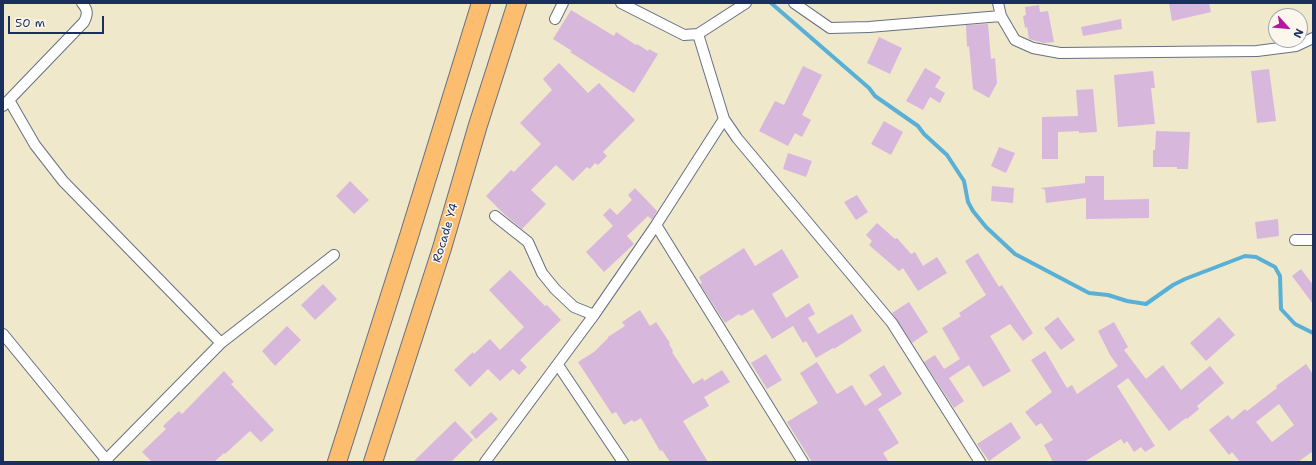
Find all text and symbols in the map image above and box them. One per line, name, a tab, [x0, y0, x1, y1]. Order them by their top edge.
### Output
scale bar	[10, 8, 106, 34]
north arrow	[1268, 8, 1308, 48]
text: 50 m	[15, 15, 45, 31]
text: N	[1290, 26, 1307, 41]
street label: Rocade Y4	[430, 202, 462, 264]

